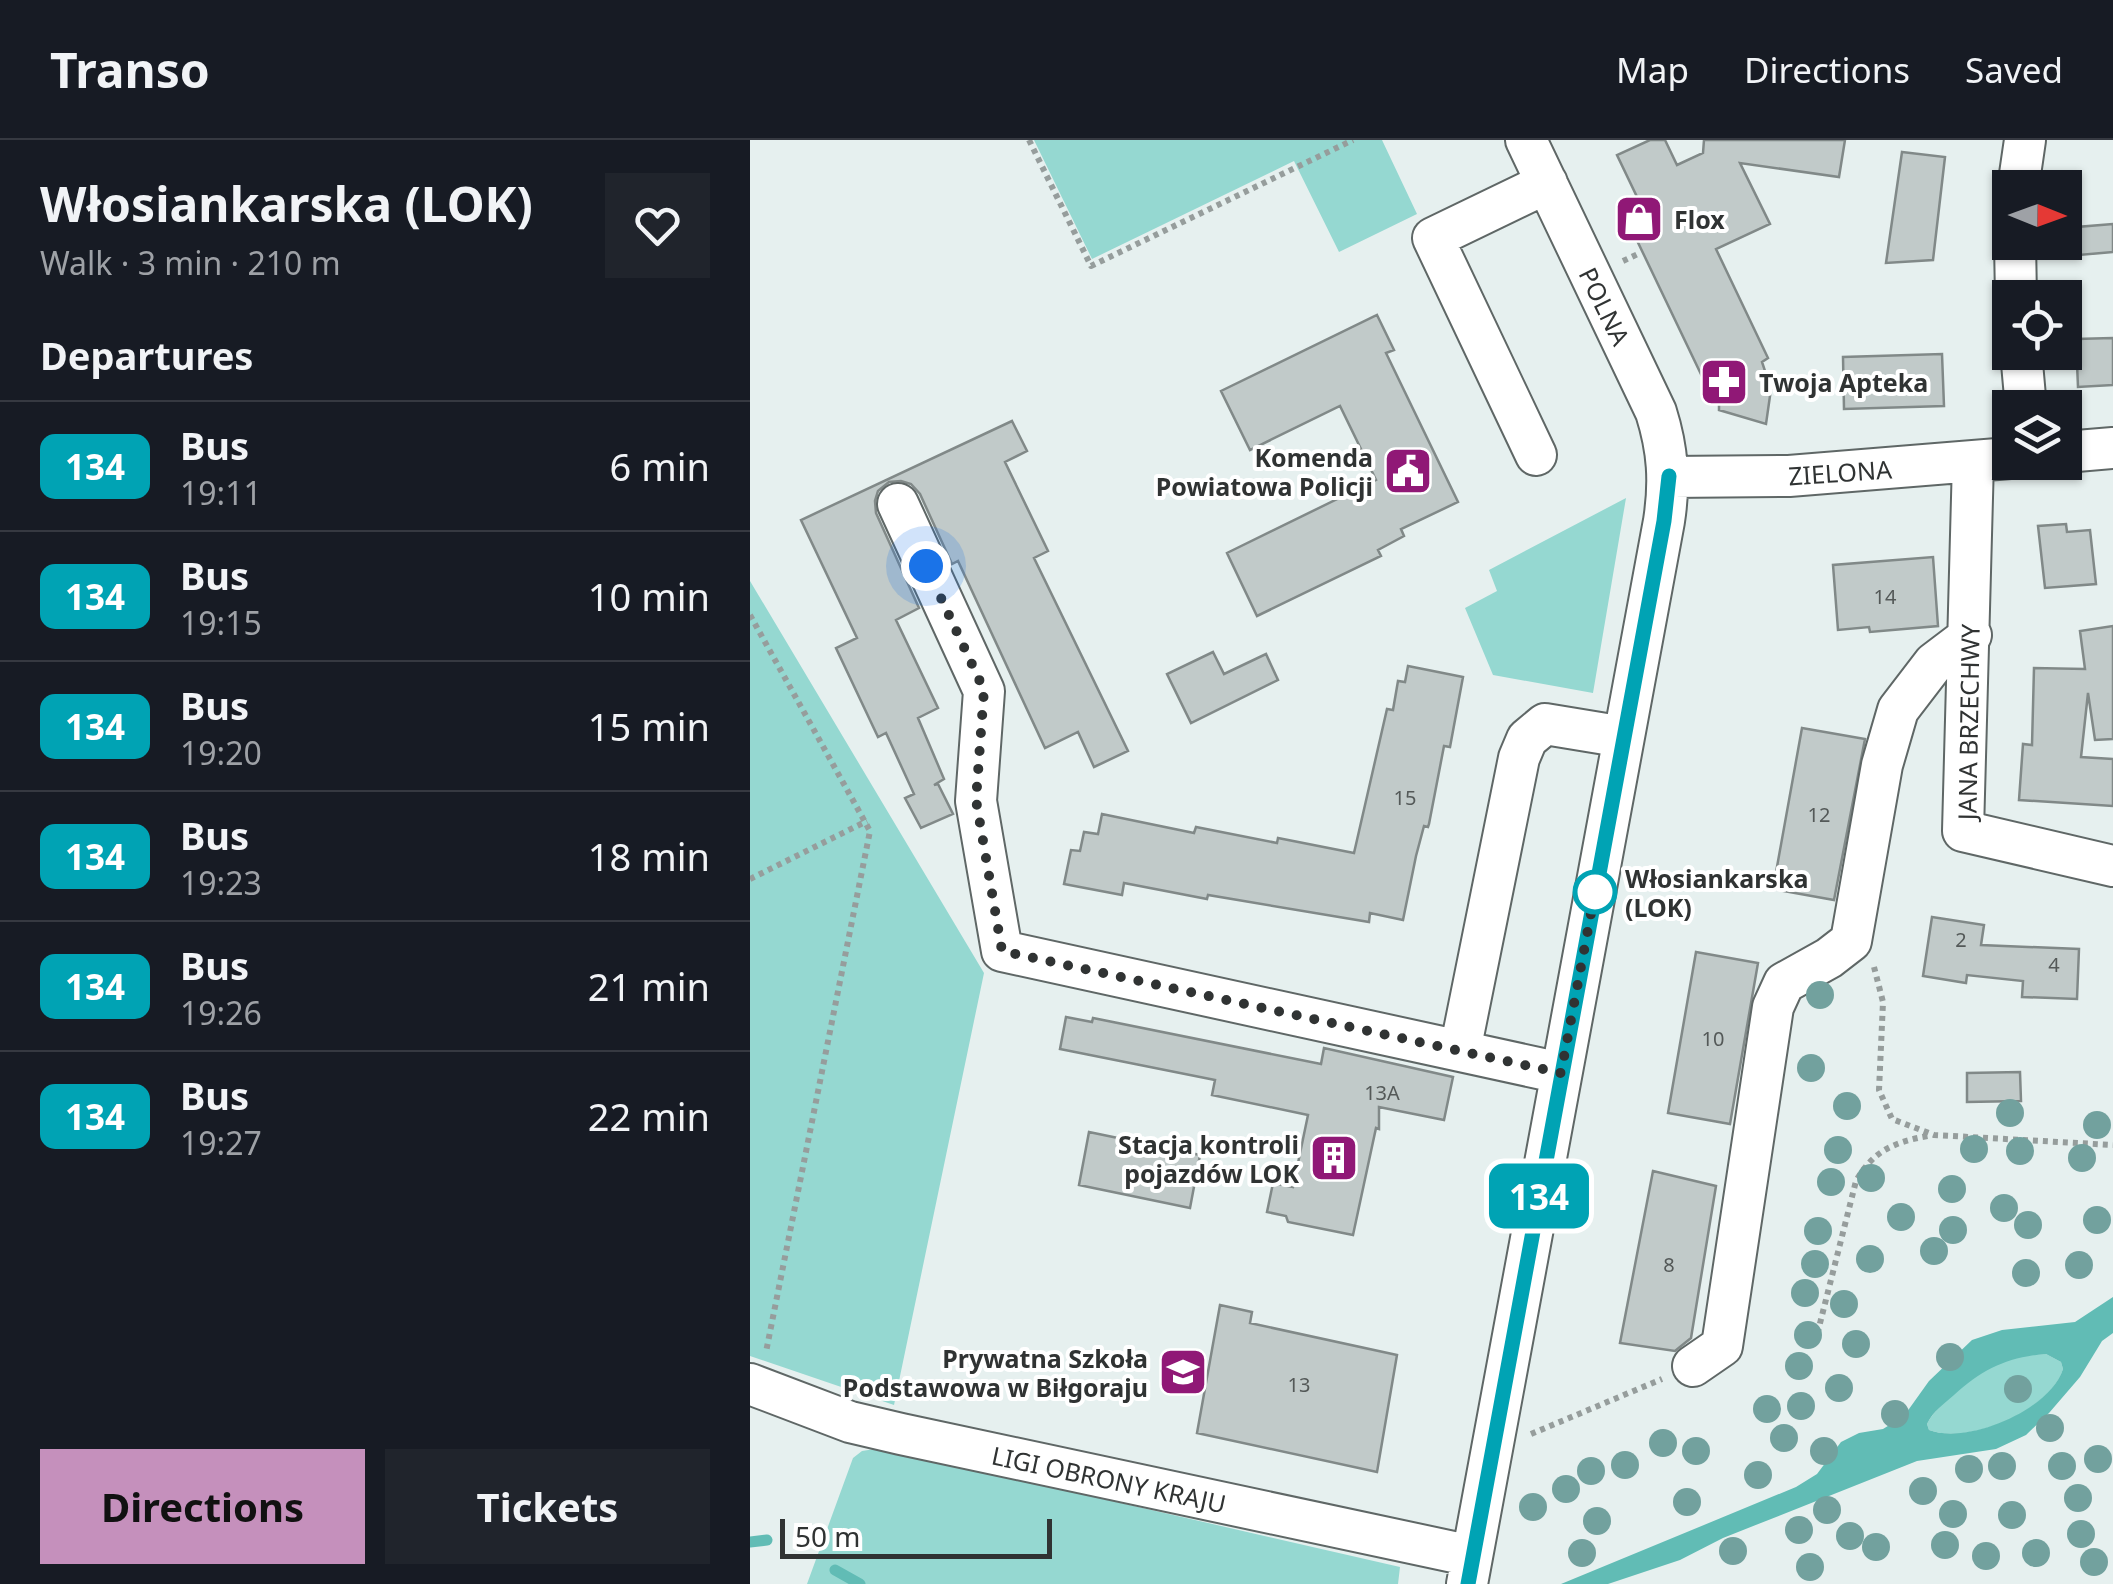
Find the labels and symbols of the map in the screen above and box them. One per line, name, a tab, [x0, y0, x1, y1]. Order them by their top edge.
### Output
north arrow	[1992, 170, 2082, 260]
shop icon: Flox	[1613, 193, 1665, 245]
place label: Flox	[1674, 202, 1725, 236]
street label: POLNA	[1572, 261, 1638, 351]
pharmacy icon: Twoja Apteka	[1698, 356, 1750, 408]
place label: Twoja Apteka	[1759, 365, 1928, 399]
place label: Komenda Powiatowa Policji	[1156, 440, 1373, 503]
public building icon: Komenda Powiatowa Policji	[1382, 445, 1434, 497]
street label: ZIELONA	[1787, 451, 1893, 493]
your location	[901, 541, 951, 591]
house number: 14	[1874, 583, 1897, 610]
street label: JANA BRZECHWY	[1949, 623, 1987, 822]
house number: 15	[1394, 784, 1416, 811]
house number: 12	[1808, 801, 1830, 828]
place label: Włosiankarska (LOK)	[1625, 861, 1808, 924]
marker: Włosiankarska (LOK)	[1574, 871, 1616, 913]
house number: 2	[1955, 926, 1967, 953]
house number: 4	[2048, 951, 2060, 978]
house number: 10	[1702, 1025, 1724, 1052]
house number: 13A	[1364, 1079, 1400, 1106]
place label: Stacja kontroli pojazdów LOK	[1118, 1127, 1299, 1190]
building icon: Stacja kontroli pojazdów LOK	[1308, 1132, 1360, 1184]
line badge: 134	[1482, 1164, 1596, 1228]
house number: 8	[1663, 1251, 1675, 1278]
place label: Prywatna Szkoła Podstawowa w Biłgoraju	[843, 1341, 1148, 1404]
school or university icon: Prywatna Szkoła Podstawowa w Biłgoraju	[1157, 1346, 1209, 1398]
house number: 13	[1288, 1371, 1310, 1398]
street label: LIGI OBRONY KRAJU	[989, 1438, 1229, 1520]
scale bar	[780, 1514, 1052, 1558]

